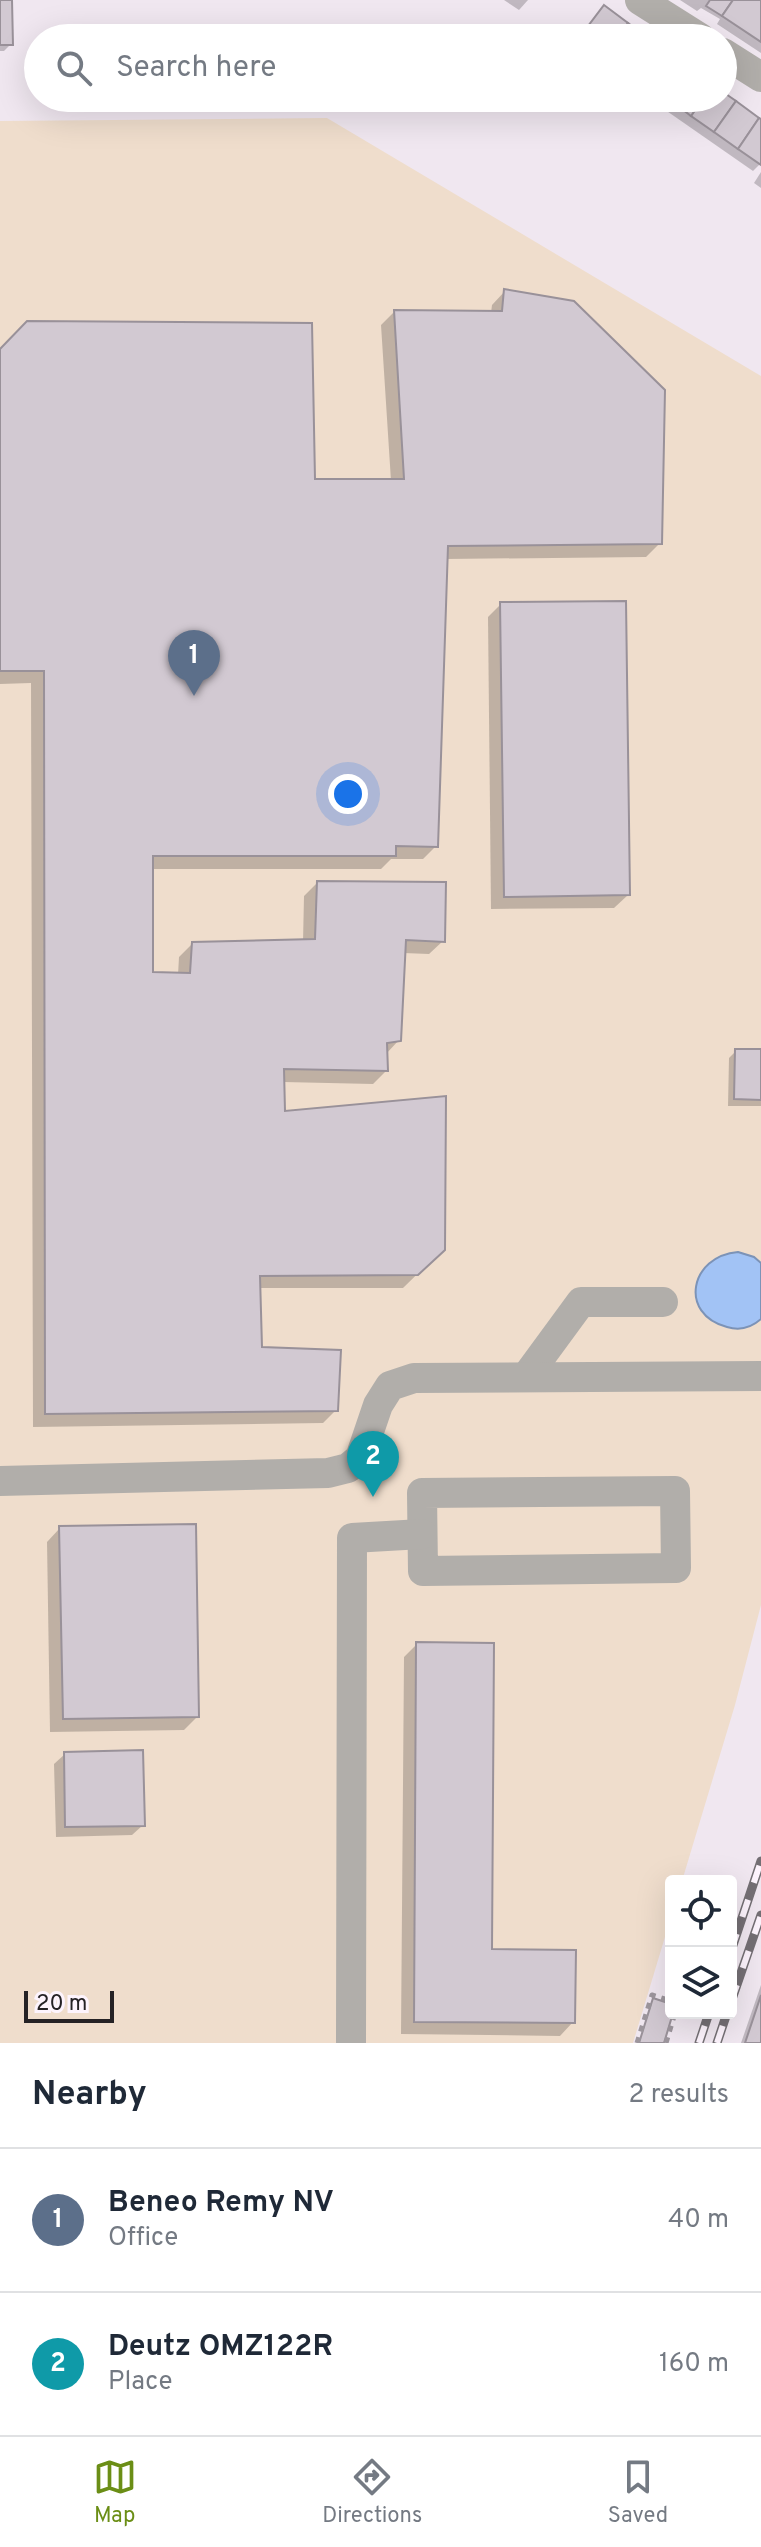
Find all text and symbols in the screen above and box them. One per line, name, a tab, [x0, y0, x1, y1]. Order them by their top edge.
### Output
search box	[24, 24, 737, 112]
icon: search	[52, 46, 96, 90]
text: Search here	[116, 50, 276, 87]
pin: 1	[168, 630, 220, 696]
your location	[328, 774, 368, 814]
pin: 2	[347, 1431, 399, 1497]
map controls	[665, 1875, 737, 2019]
button: locate	[665, 1875, 737, 1947]
button: layers	[665, 1947, 737, 2019]
scale bar	[24, 1987, 114, 2023]
text: 20 m	[36, 1991, 87, 2018]
text: Nearby	[32, 2074, 147, 2117]
text: 2 results	[629, 2079, 729, 2112]
text: Beneo Remy NV	[108, 2185, 334, 2222]
text: 1	[53, 2204, 63, 2237]
text: 40 m	[668, 2204, 729, 2237]
text: Office	[108, 2222, 178, 2255]
text: Deutz OMZ122R	[108, 2329, 333, 2366]
text: 2	[50, 2348, 66, 2381]
text: 160 m	[659, 2348, 729, 2381]
text: Place	[108, 2366, 172, 2399]
tab: Map	[93, 2455, 137, 2530]
tab: Directions	[322, 2455, 422, 2530]
tab: Saved	[608, 2455, 668, 2530]

